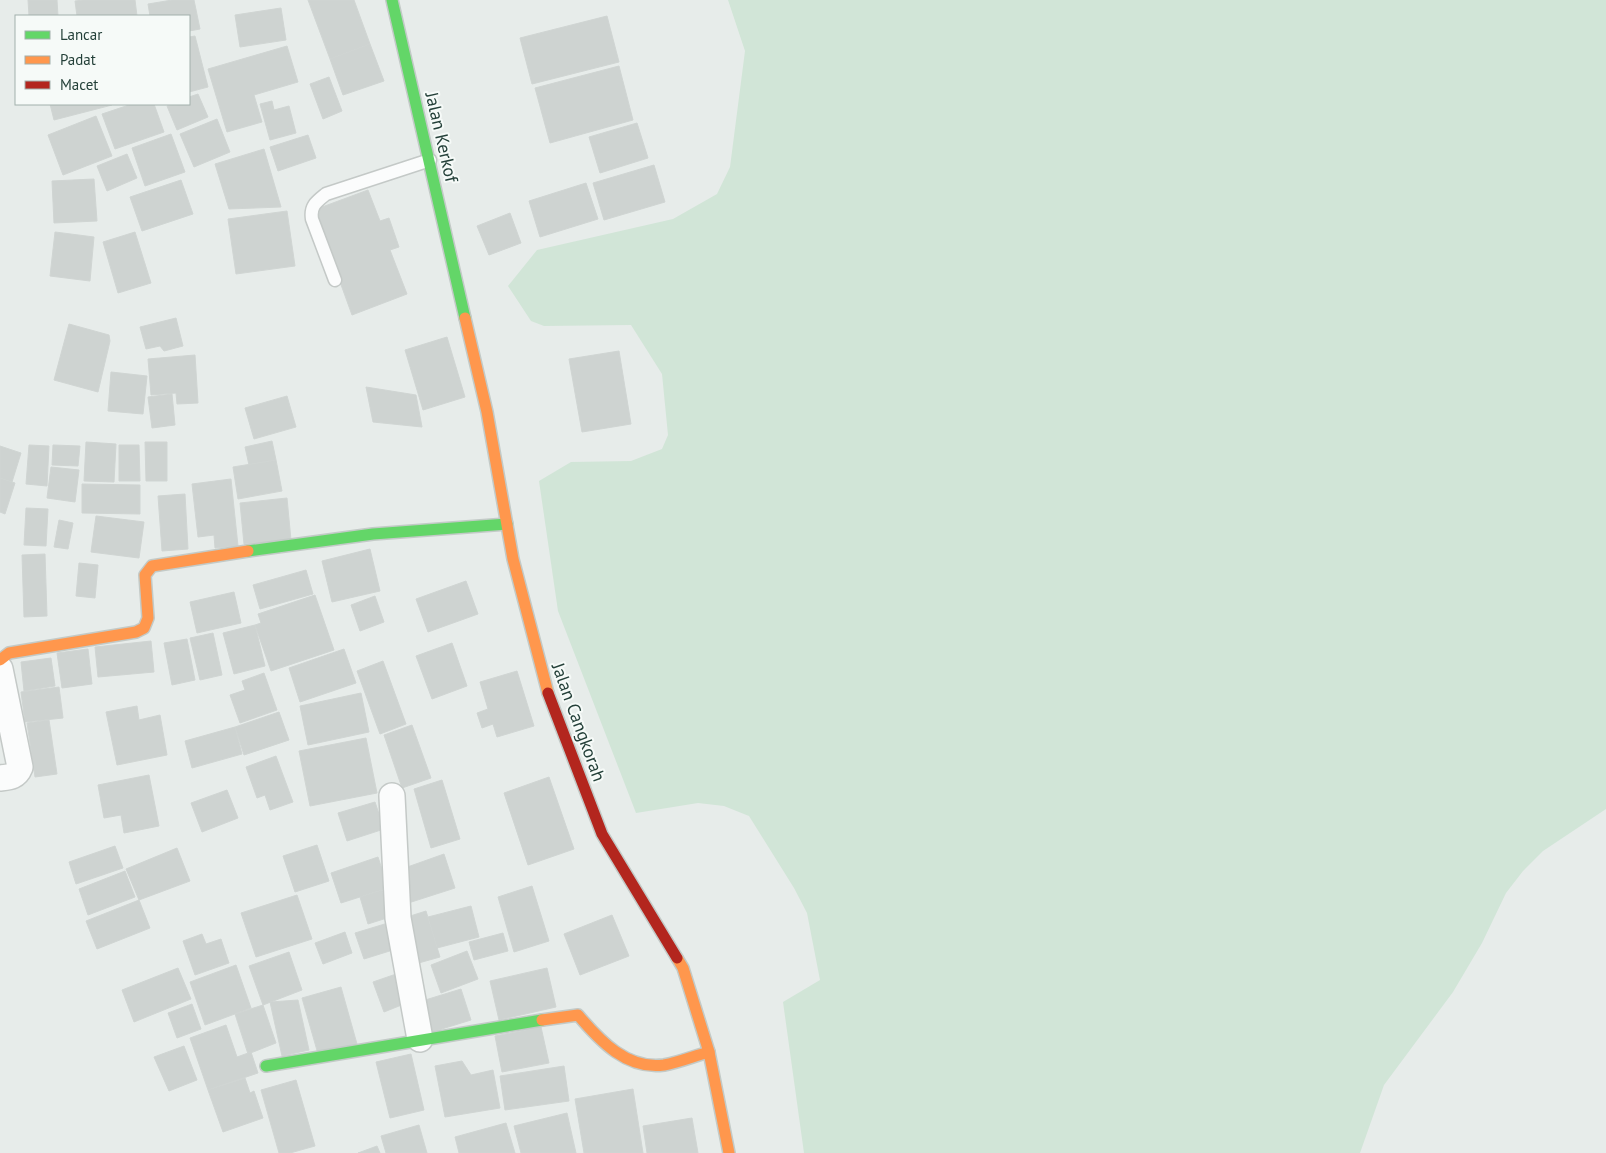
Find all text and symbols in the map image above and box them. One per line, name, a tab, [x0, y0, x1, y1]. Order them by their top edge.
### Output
legend	[15, 15, 190, 105]
text: Lancar	[60, 25, 102, 44]
text: Padat	[60, 50, 96, 69]
text: Macet	[60, 75, 98, 94]
street label: Jalan Kerkof	[420, 89, 464, 186]
street label: Jalan Cangkorah	[547, 659, 611, 784]

